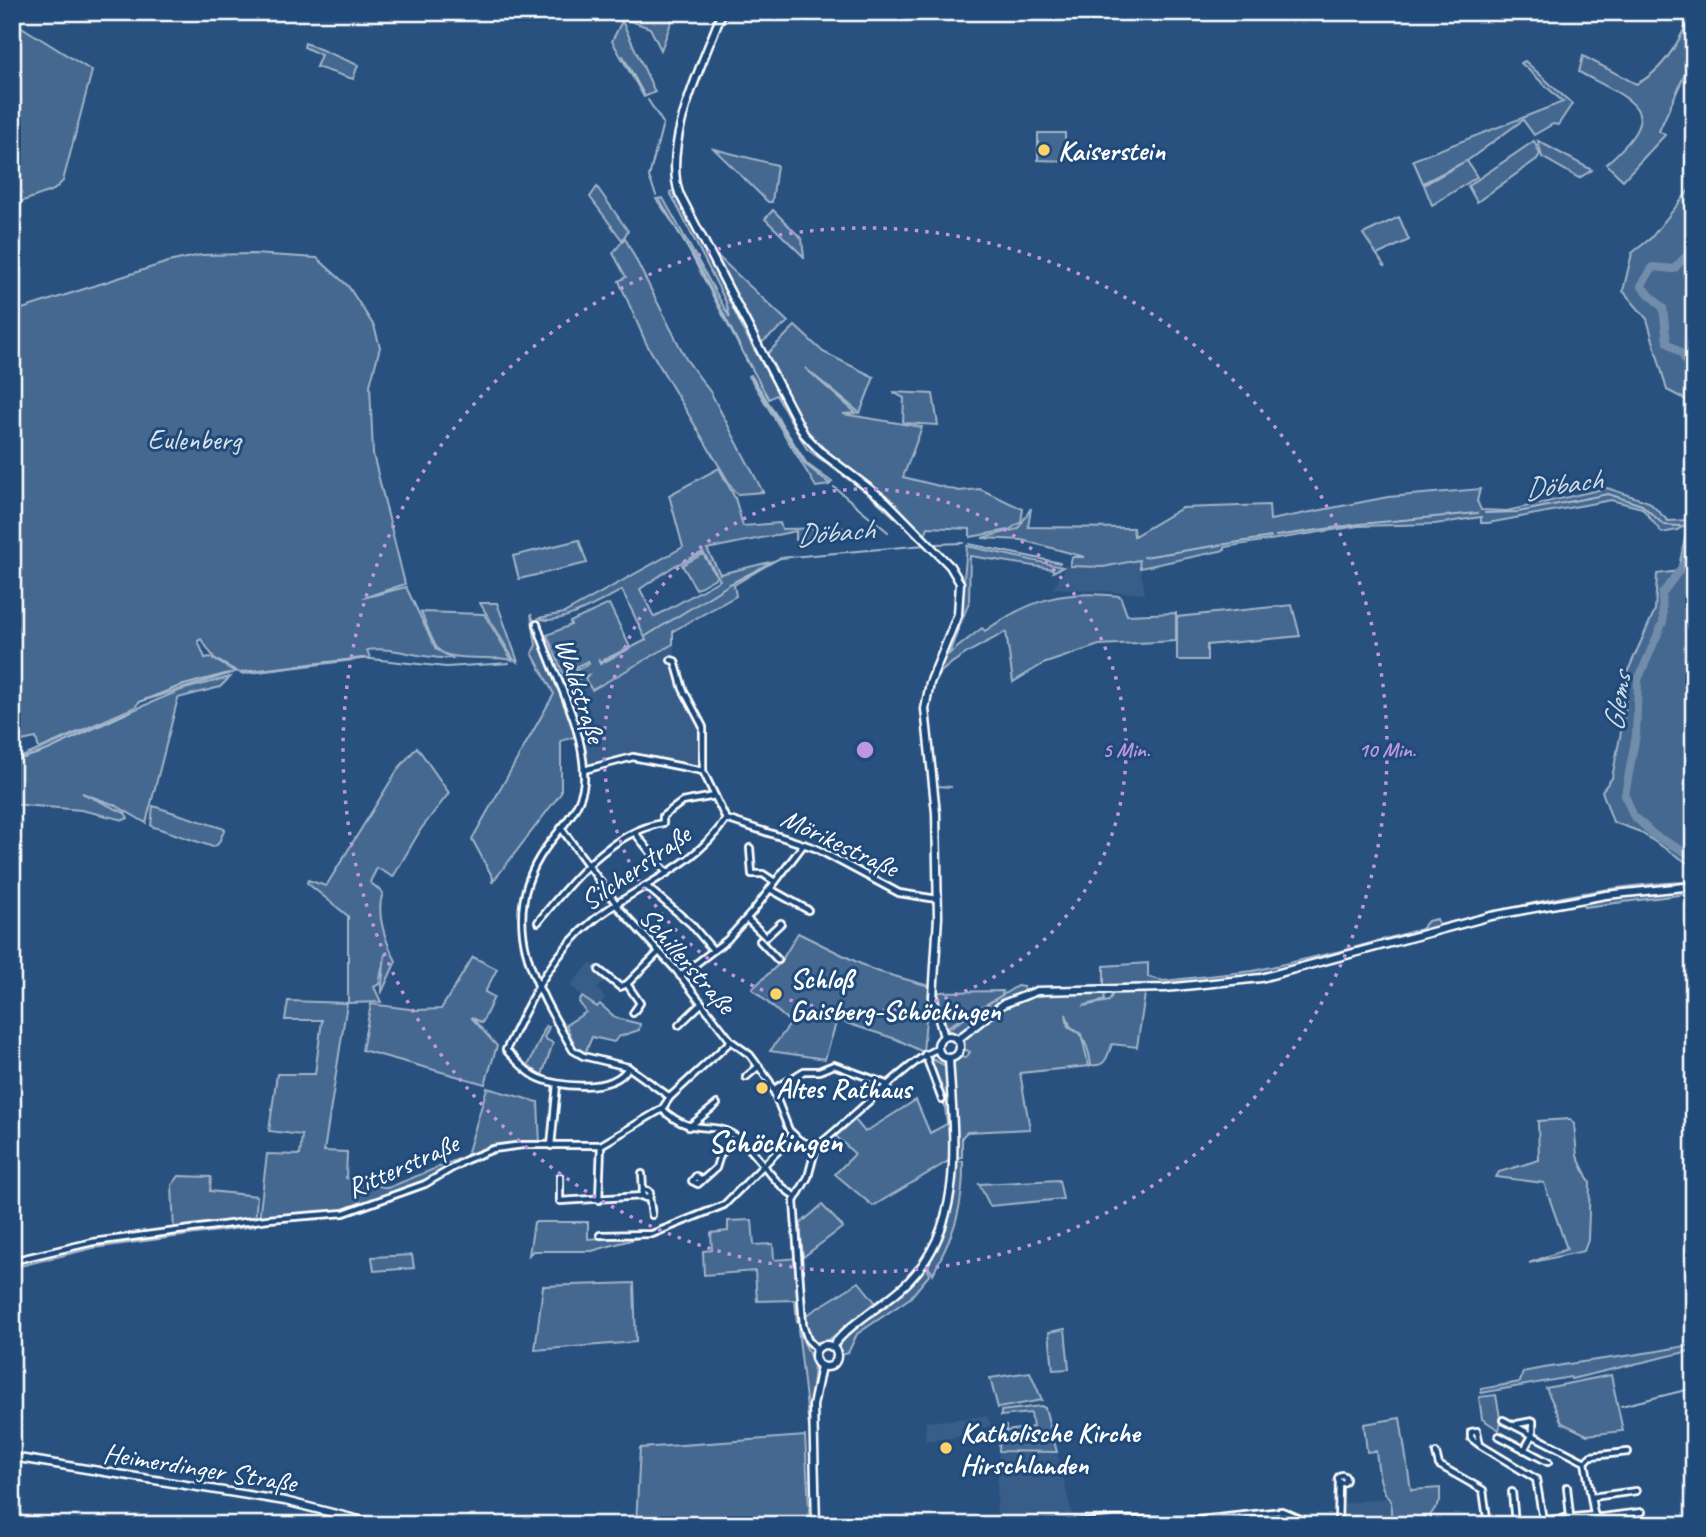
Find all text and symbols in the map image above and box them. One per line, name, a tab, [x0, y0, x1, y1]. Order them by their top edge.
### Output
place label: Kaiserstein	[1058, 133, 1166, 168]
marker: Kaiserstein	[1036, 142, 1052, 158]
park label: Eulenberg	[147, 422, 243, 457]
water label: Döbach	[1522, 459, 1607, 508]
water label: Döbach	[795, 509, 878, 554]
street label: Waldstraße	[547, 633, 615, 749]
water label: Glems	[1594, 666, 1641, 734]
text: 5 Min.	[1102, 737, 1151, 763]
text: 10 Min.	[1358, 737, 1417, 763]
centre of rings	[853, 738, 877, 762]
street label: Mörikestraße	[776, 800, 906, 886]
street label: Silcherstraße	[573, 816, 699, 918]
street label: Schillerstraße	[632, 900, 745, 1022]
place label: Schloß Gaisberg-Schöckingen	[790, 961, 1002, 1028]
marker: Schloß Gaisberg-Schöckingen	[768, 986, 784, 1002]
place label: Altes Rathaus	[776, 1071, 914, 1106]
marker: Altes Rathaus	[754, 1080, 770, 1096]
district label: Schöckingen	[708, 1121, 844, 1162]
street label: Ritterstraße	[341, 1125, 465, 1206]
place label: Katholische Kirche Hirschlanden	[960, 1415, 1142, 1482]
street label: Heimerdinger Straße	[101, 1435, 301, 1500]
marker: Katholische Kirche Hirschlanden	[938, 1440, 954, 1456]

